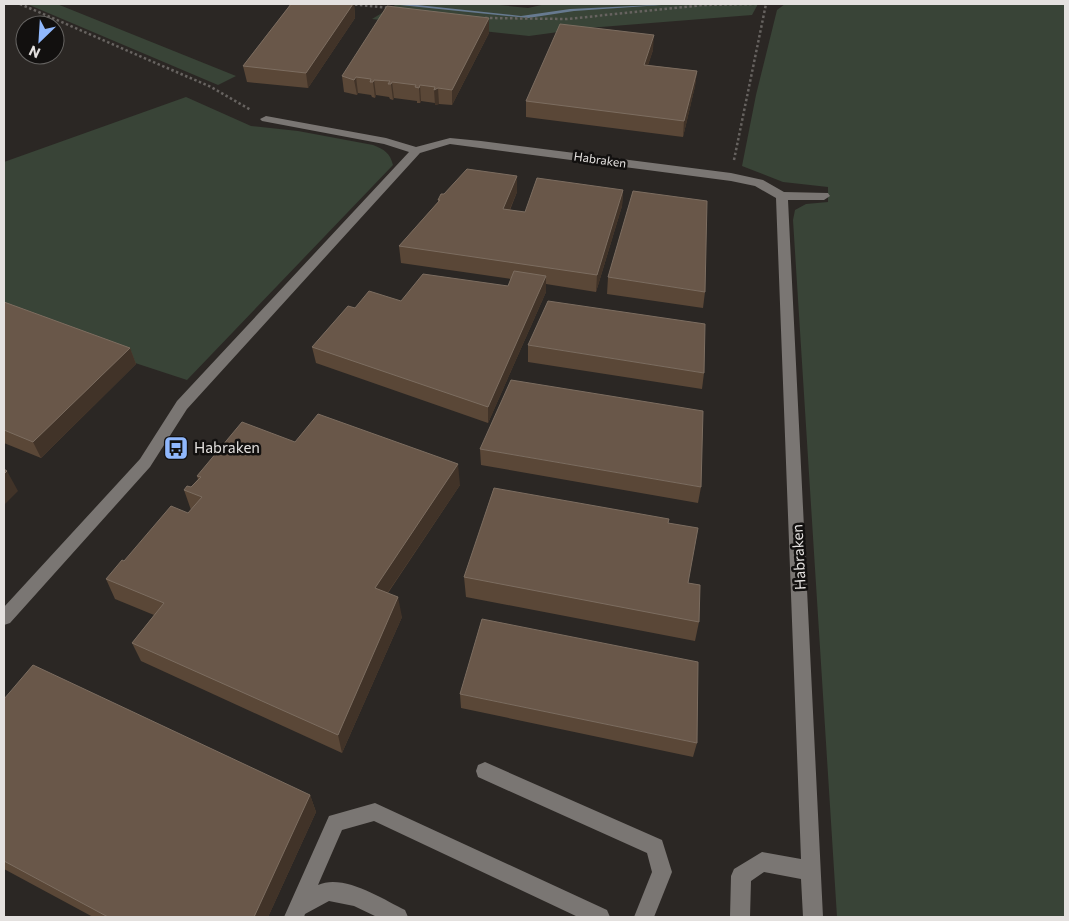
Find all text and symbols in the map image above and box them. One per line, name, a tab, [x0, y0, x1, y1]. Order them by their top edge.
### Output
north arrow	[15, 15, 65, 65]
text: N	[26, 42, 43, 62]
street label: Habraken	[573, 148, 627, 170]
bus stop icon: Habraken	[163, 435, 189, 461]
place label: Habraken	[194, 438, 260, 456]
street label: Habraken	[787, 524, 809, 590]

